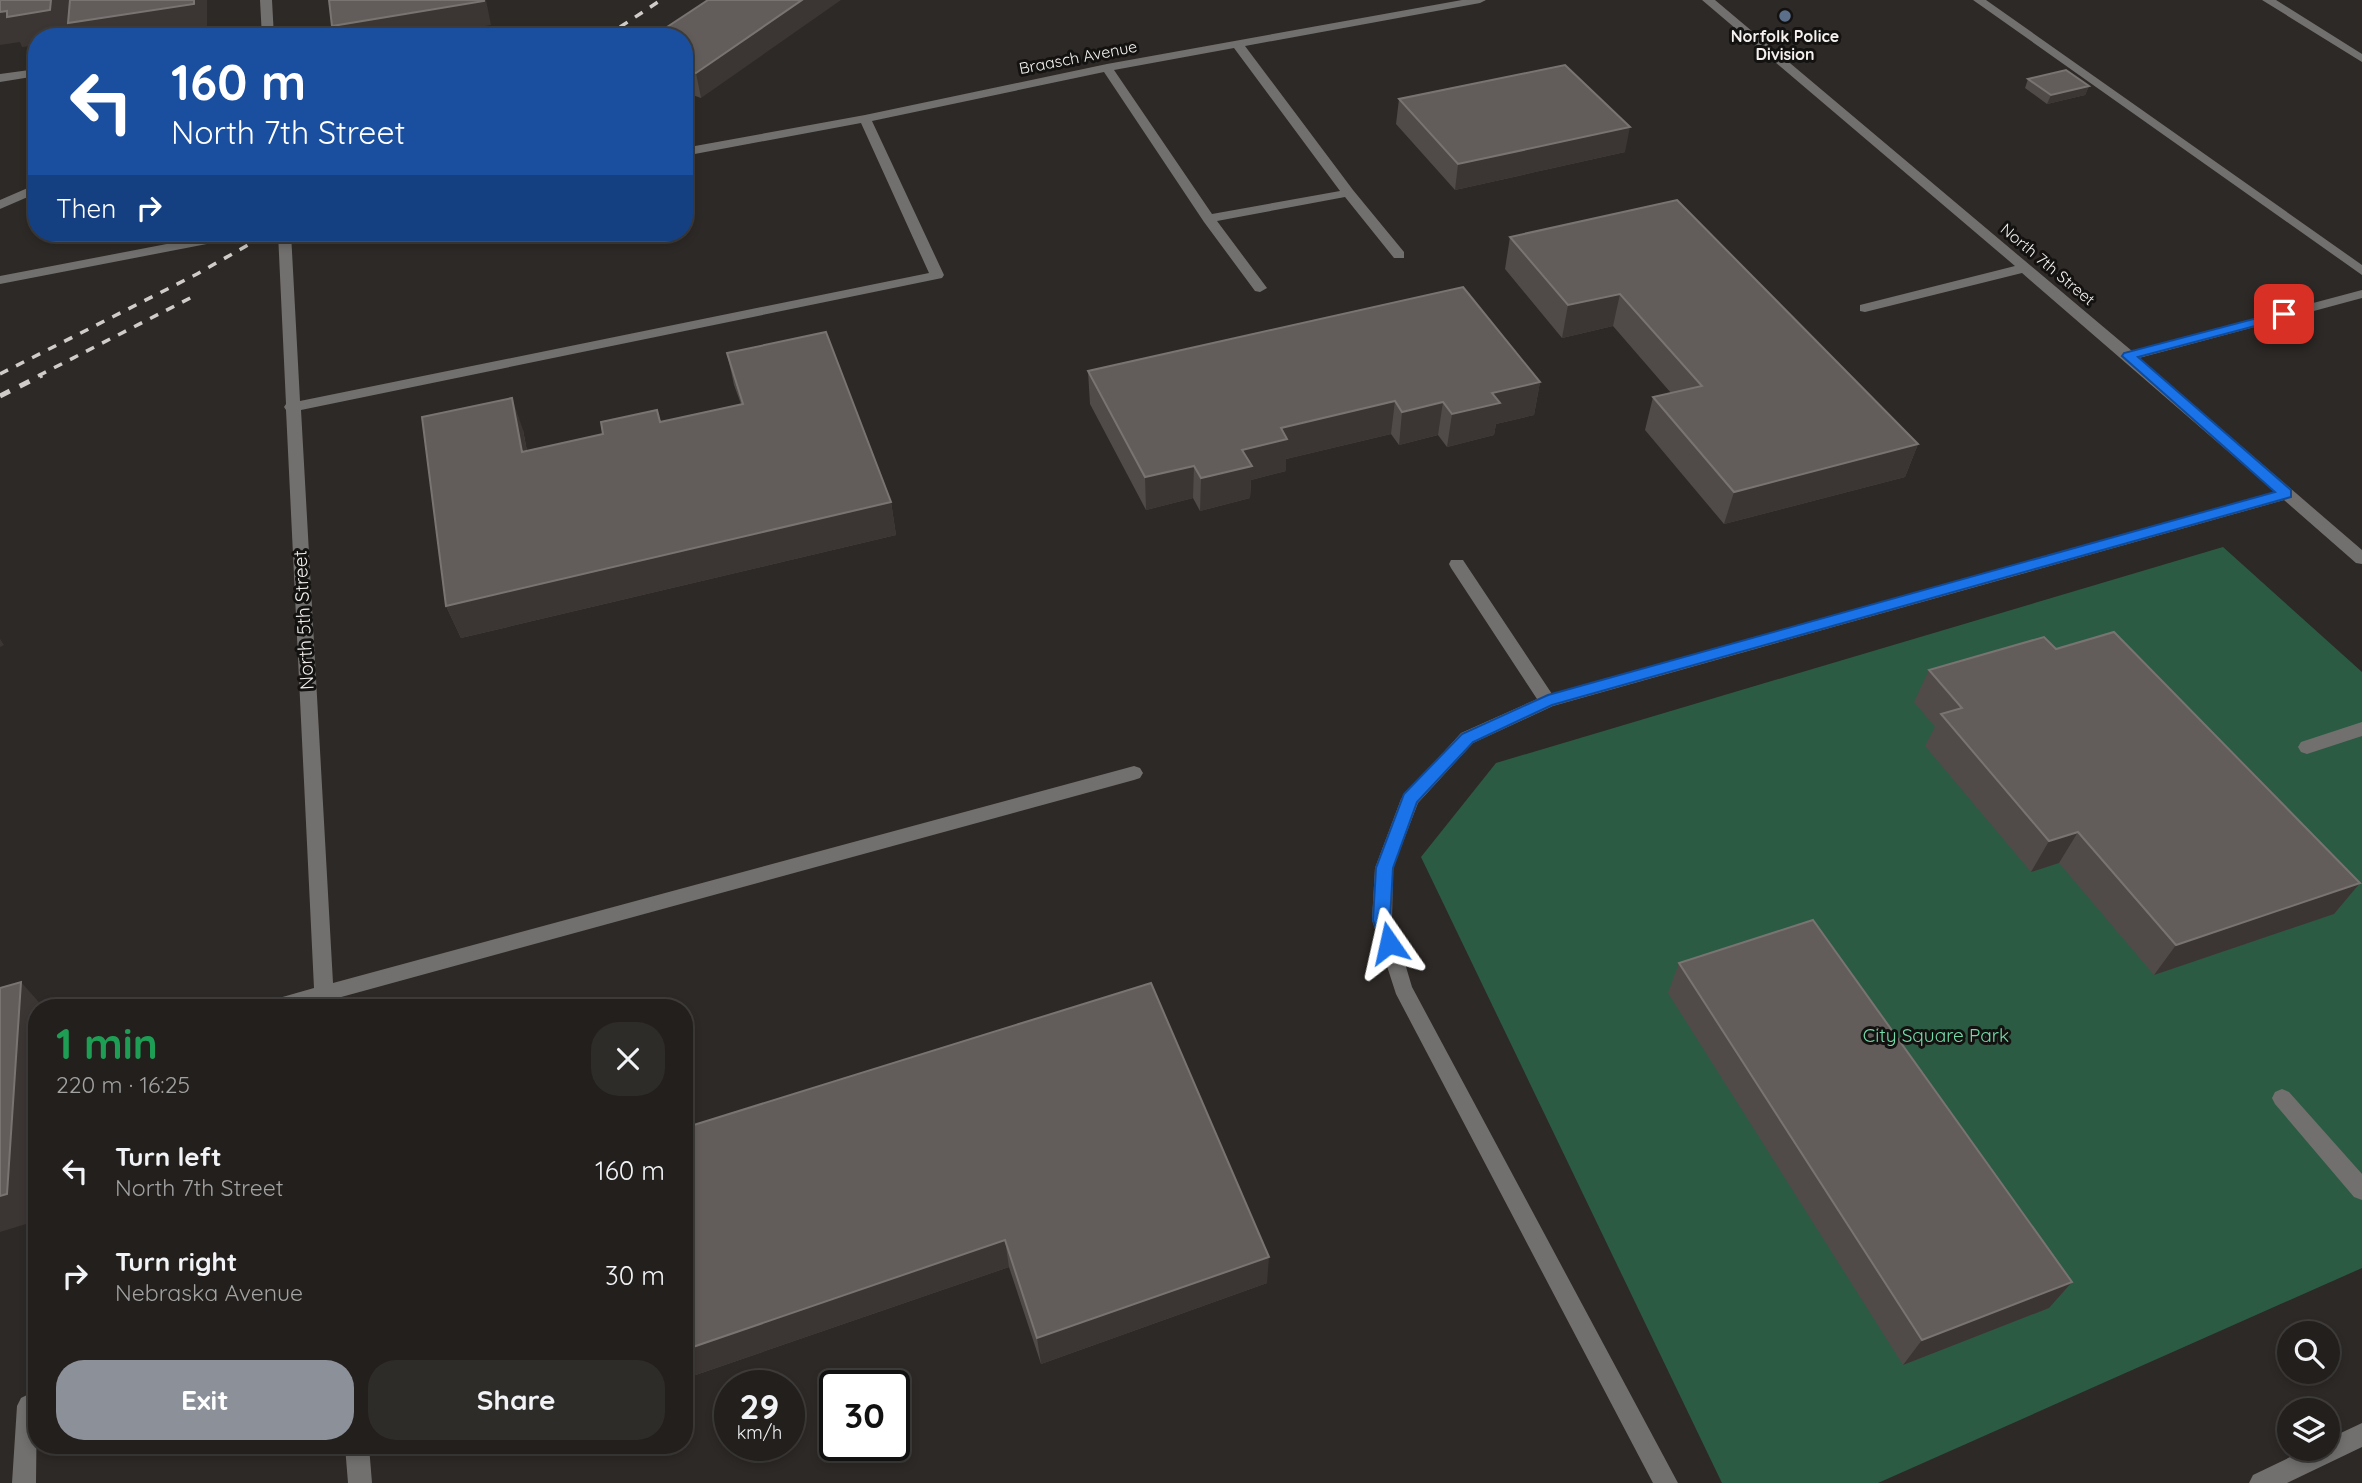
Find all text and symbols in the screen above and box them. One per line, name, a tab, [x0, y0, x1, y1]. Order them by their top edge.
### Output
marker: Norfolk Police Division	[1777, 8, 1793, 24]
place label: Norfolk Police Division	[1731, 26, 1839, 64]
street label: Braasch Avenue	[1017, 36, 1139, 78]
text: 160 m	[171, 51, 306, 112]
icon: left	[56, 56, 147, 147]
text: North 7th Street	[171, 112, 405, 152]
icon: right	[130, 189, 168, 227]
text: Then	[56, 192, 116, 225]
street label: North 7th Street	[1997, 219, 2099, 309]
pin	[2254, 284, 2314, 344]
icon: arrive	[2265, 295, 2303, 333]
street label: North 5th Street	[287, 550, 319, 690]
position arrow	[1352, 906, 1426, 980]
text: 1 min	[56, 1017, 158, 1070]
button: close	[591, 1022, 665, 1096]
park label: City Square Park	[1863, 1023, 2009, 1047]
text: 220 m · 16:25	[56, 1070, 190, 1099]
text: Turn left	[115, 1140, 222, 1173]
icon: left	[56, 1152, 94, 1190]
text: 160 m	[595, 1154, 665, 1187]
text: North 7th Street	[115, 1173, 283, 1202]
text: Turn right	[115, 1245, 237, 1278]
icon: right	[56, 1257, 94, 1295]
text: 30 m	[605, 1259, 665, 1292]
text: Nebraska Avenue	[115, 1278, 303, 1307]
map controls	[2277, 1321, 2340, 1461]
button: search	[2277, 1321, 2340, 1384]
button: Exit	[56, 1360, 354, 1440]
button: Share	[368, 1360, 665, 1440]
speed limit sign: 30	[819, 1370, 910, 1461]
text: 29	[740, 1384, 779, 1428]
button: layers	[2277, 1398, 2340, 1461]
text: km/h	[737, 1421, 782, 1444]

